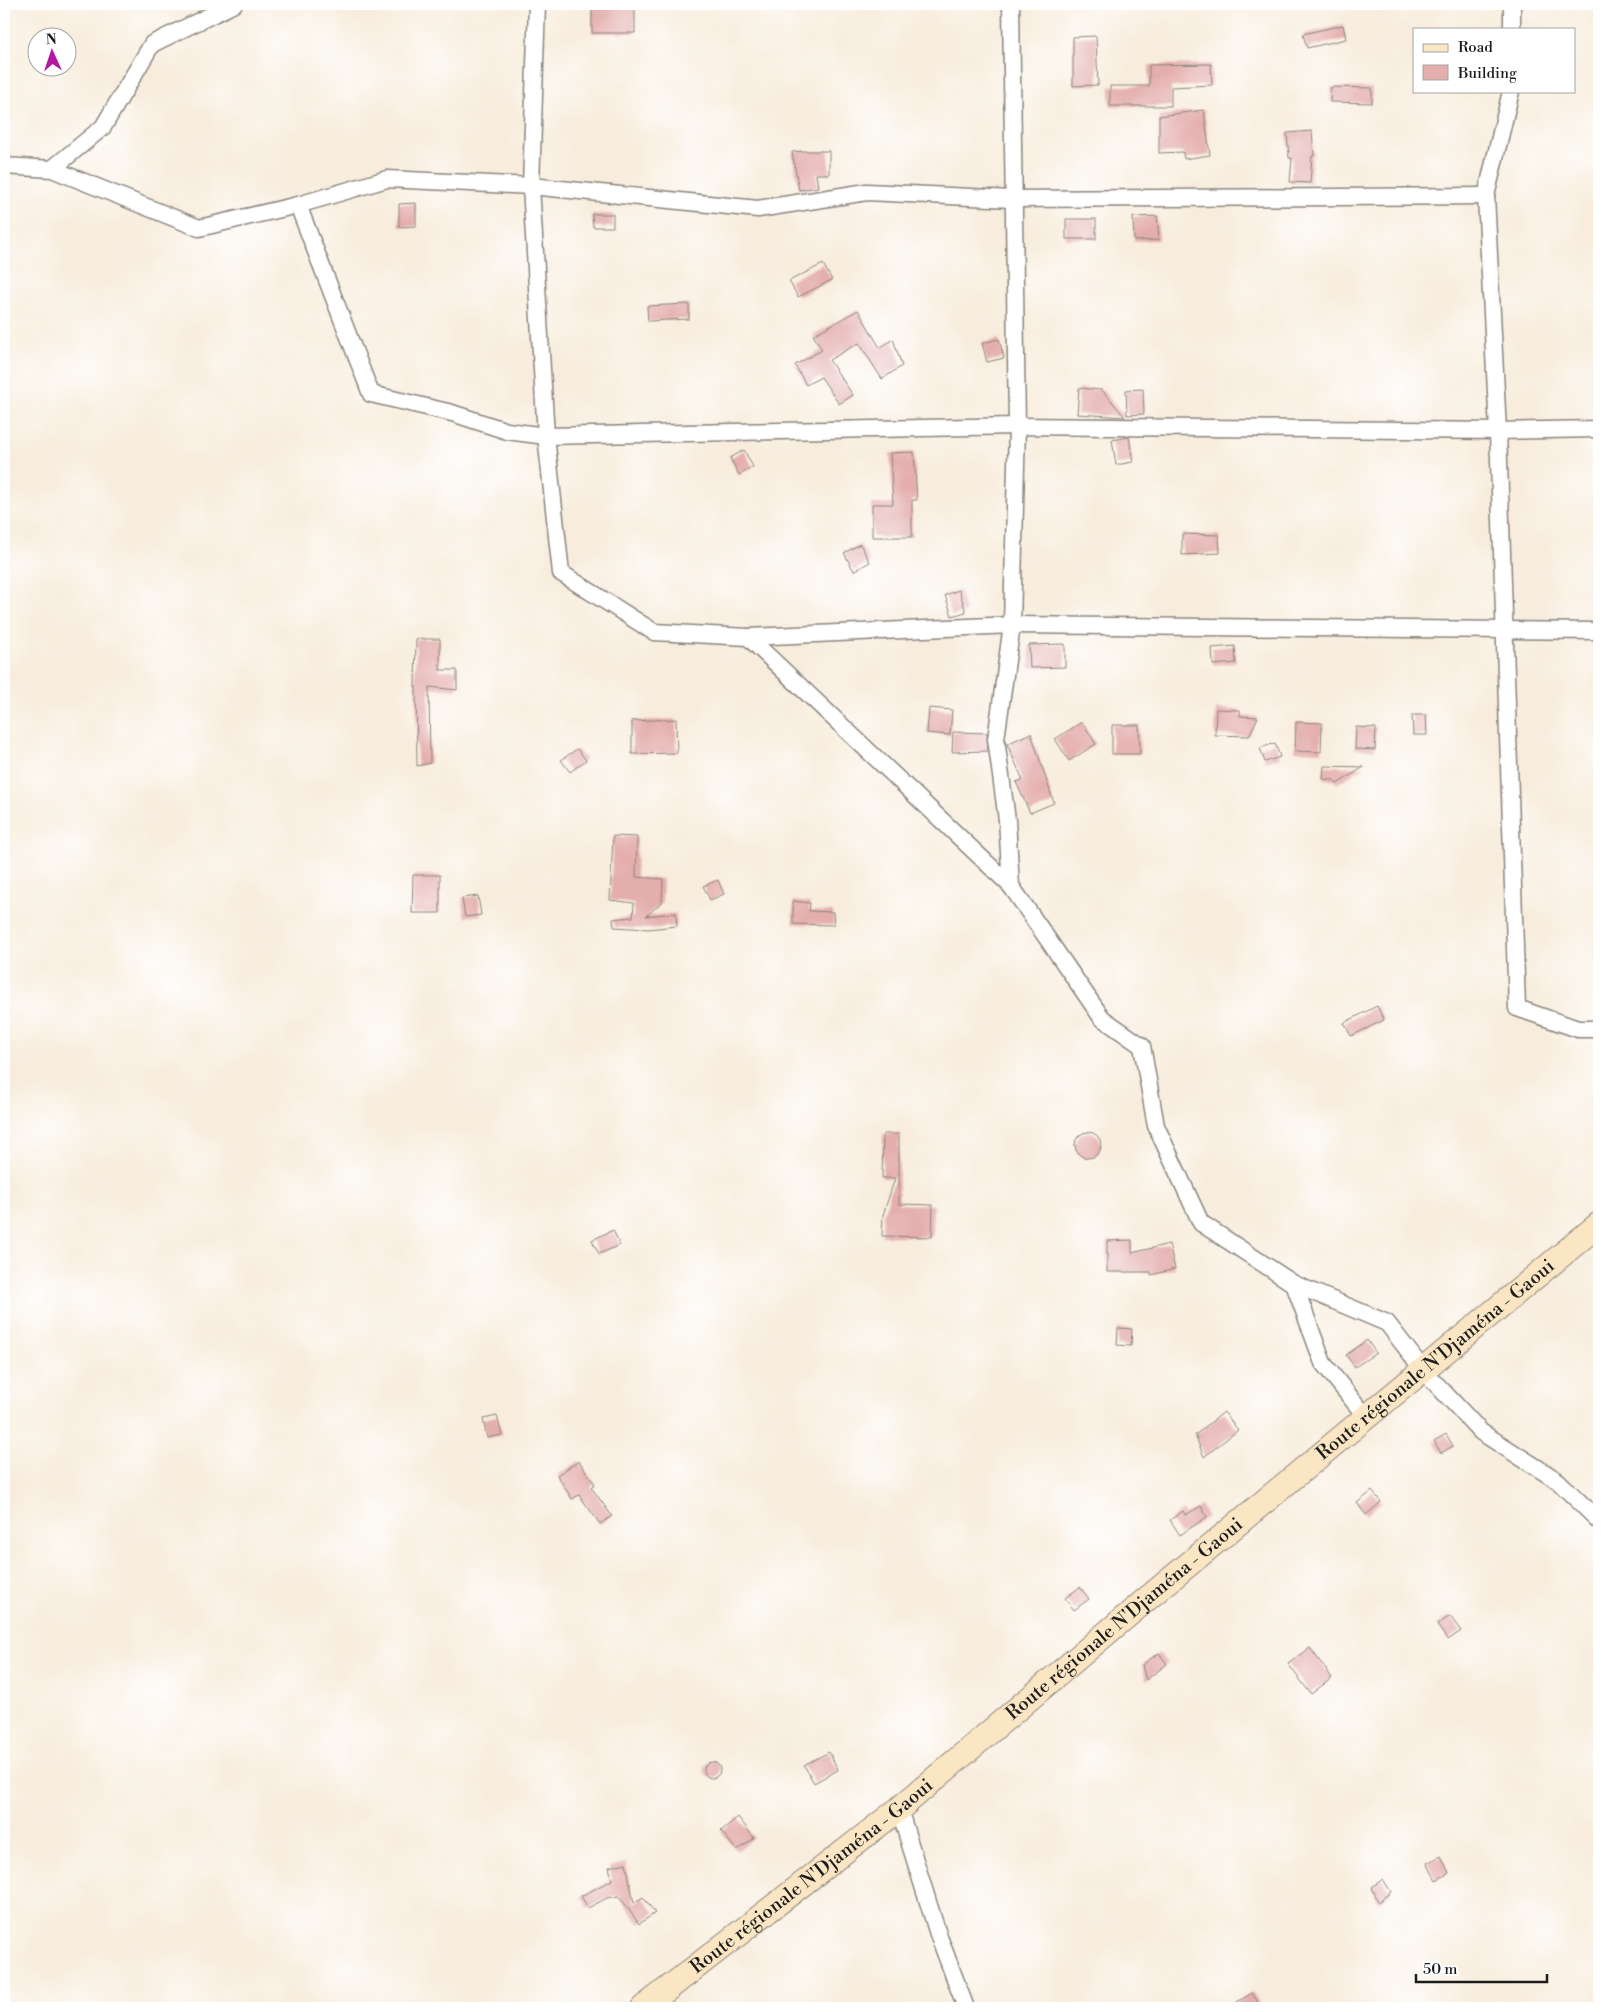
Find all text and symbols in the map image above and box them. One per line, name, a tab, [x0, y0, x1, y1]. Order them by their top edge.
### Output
north arrow	[28, 28, 78, 78]
legend	[1413, 28, 1576, 92]
text: N	[45, 31, 57, 49]
text: Road	[1458, 38, 1493, 57]
text: Building	[1457, 64, 1517, 83]
street label: Route régionale N'Djaména - Gaoui	[1311, 1254, 1559, 1465]
street label: Route régionale N'Djaména - Gaoui	[1001, 1512, 1248, 1725]
street label: Route régionale N'Djaména - Gaoui	[685, 1773, 938, 1979]
scale bar	[1416, 1952, 1547, 1984]
text: 50 m	[1423, 1960, 1457, 1979]

